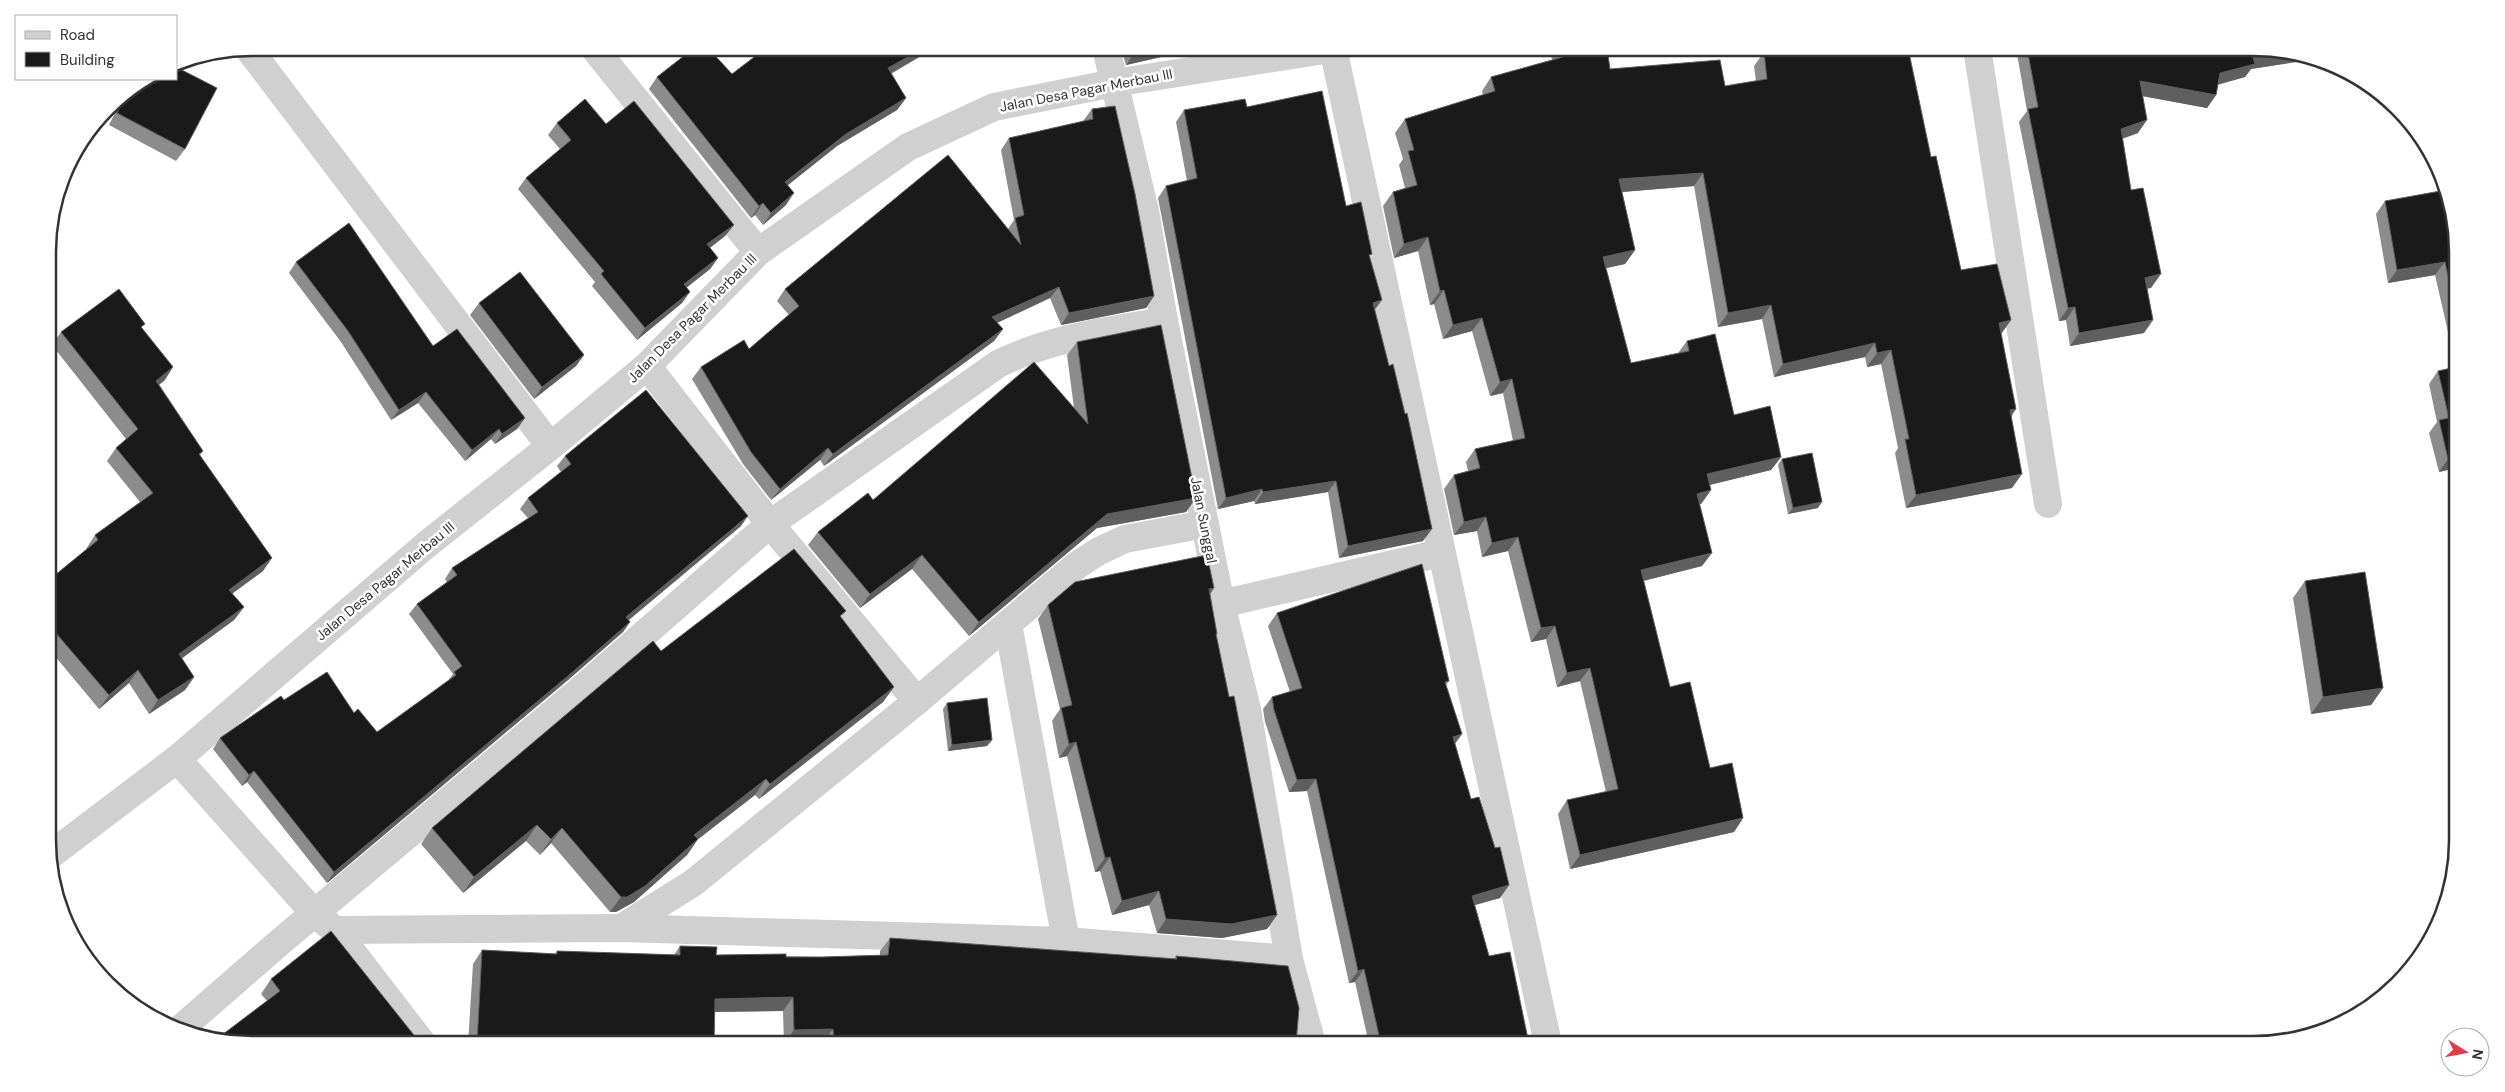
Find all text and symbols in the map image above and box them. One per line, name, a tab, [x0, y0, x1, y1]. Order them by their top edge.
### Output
legend	[15, 15, 178, 80]
text: Road	[60, 25, 95, 45]
text: Building	[60, 50, 115, 70]
street label: Jalan Desa Pagar Merbau III	[998, 64, 1174, 116]
street label: Jalan Desa Pagar Merbau III	[624, 250, 760, 386]
street label: Jalan Sunggal	[1187, 475, 1221, 565]
street label: Jalan Desa Pagar Merbau III	[312, 518, 458, 644]
north arrow	[2440, 1027, 2490, 1077]
text: N	[2468, 1048, 2488, 1061]

